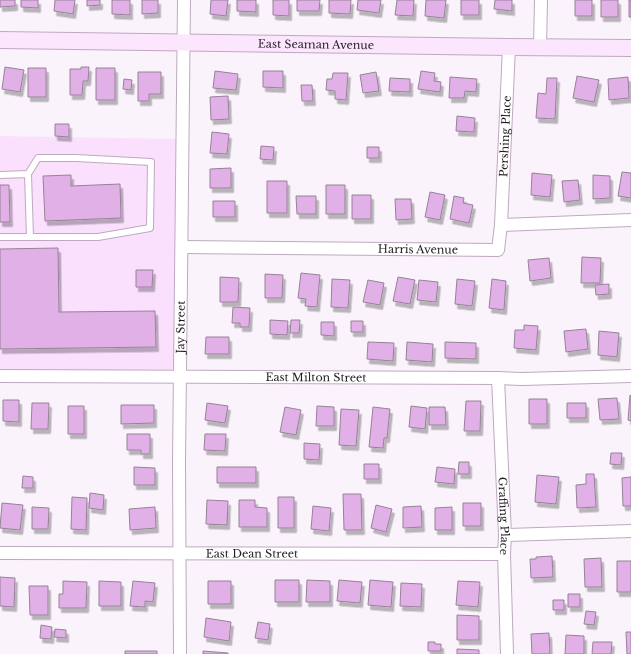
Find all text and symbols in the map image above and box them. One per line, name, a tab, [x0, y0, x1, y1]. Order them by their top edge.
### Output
street label: East Seaman Avenue	[258, 37, 374, 52]
street label: Pershing Place	[496, 95, 514, 177]
street label: Harris Avenue	[378, 242, 458, 257]
street label: Jay Street	[173, 300, 188, 356]
street label: East Milton Street	[265, 370, 367, 384]
street label: Graffing Place	[495, 476, 512, 555]
street label: East Dean Street	[206, 546, 299, 561]

